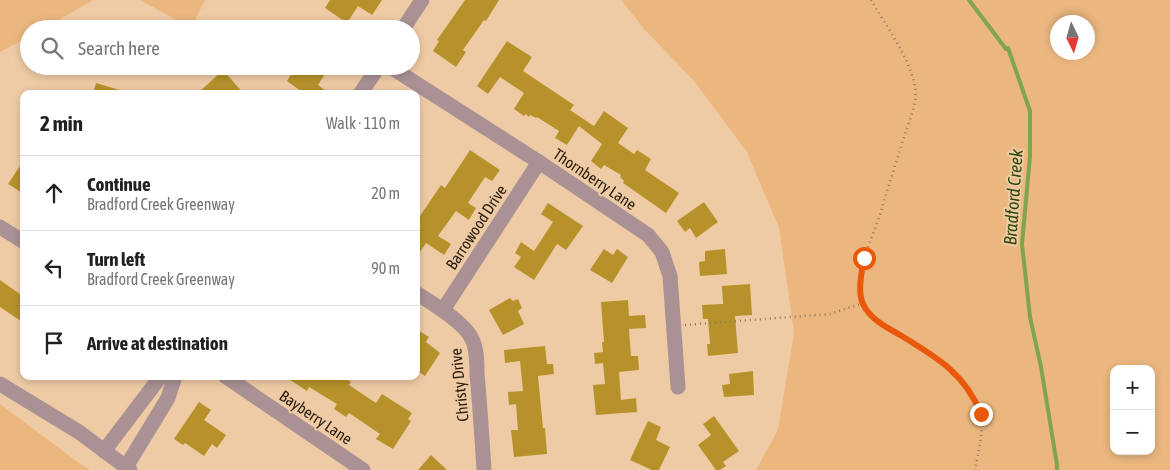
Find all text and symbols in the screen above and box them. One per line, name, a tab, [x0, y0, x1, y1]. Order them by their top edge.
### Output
north arrow	[1050, 15, 1095, 60]
search box	[20, 20, 420, 75]
icon: search	[38, 34, 66, 62]
text: Search here	[78, 37, 160, 59]
text: 2 min	[40, 111, 83, 135]
text: Walk · 110 m	[326, 114, 400, 132]
street label: Thornberry Lane	[550, 145, 640, 214]
water label: Bradford Creek	[999, 147, 1027, 246]
text: Continue	[87, 173, 151, 195]
icon: ahead	[40, 179, 68, 207]
street label: Barrowood Drive	[442, 181, 510, 273]
text: 20 m	[371, 184, 400, 202]
text: Bradford Creek Greenway	[87, 195, 235, 213]
route start	[853, 247, 876, 270]
text: Turn left	[87, 248, 145, 270]
icon: left	[40, 254, 68, 282]
text: 90 m	[371, 259, 400, 277]
text: Bradford Creek Greenway	[87, 270, 235, 288]
icon: arrive	[40, 329, 68, 357]
text: Arrive at destination	[87, 332, 228, 354]
street label: Christy Drive	[446, 347, 473, 422]
map controls	[1110, 365, 1155, 455]
button: +	[1110, 365, 1155, 410]
street label: Bayberry Lane	[276, 386, 356, 449]
route end	[970, 403, 993, 426]
button: −	[1110, 410, 1155, 455]

